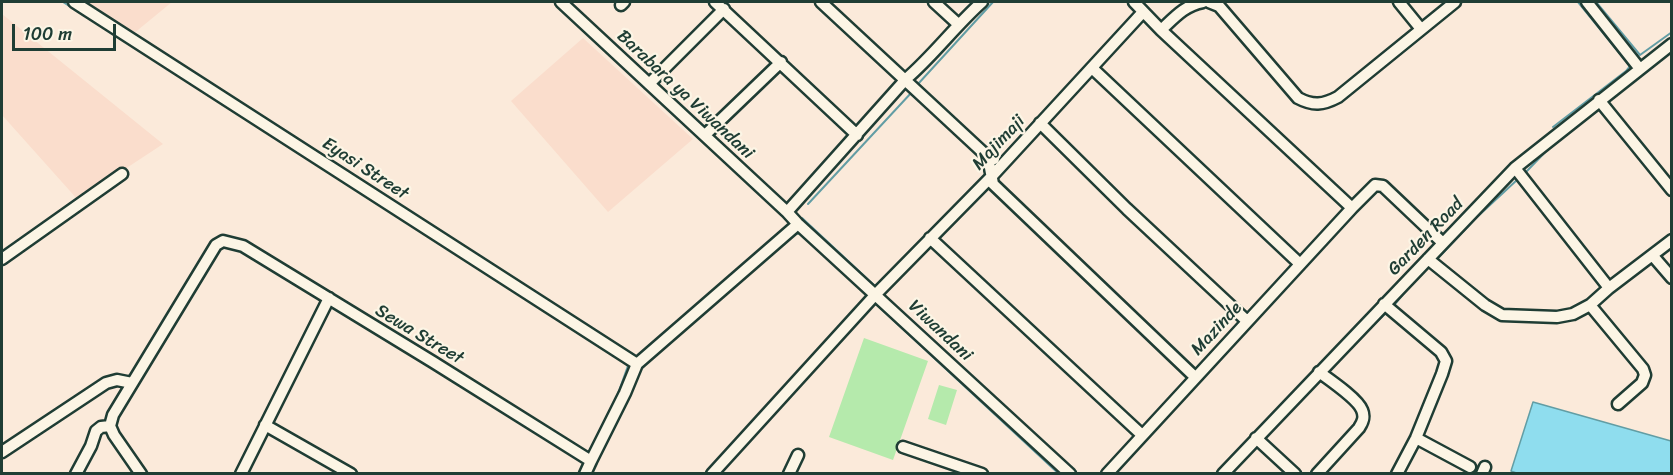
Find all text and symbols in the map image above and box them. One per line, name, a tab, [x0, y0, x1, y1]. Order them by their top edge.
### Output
scale bar	[15, 12, 118, 50]
text: 100 m	[23, 18, 72, 50]
street label: Barabara ya Viwandani	[612, 26, 758, 164]
street label: Majimaji	[968, 111, 1030, 175]
street label: Eyasi Street	[318, 133, 412, 205]
street label: Garden Road	[1384, 194, 1468, 280]
street label: Viwandani	[903, 296, 977, 366]
street label: Mazinde	[1187, 298, 1247, 360]
street label: Sewa Street	[371, 300, 467, 370]

